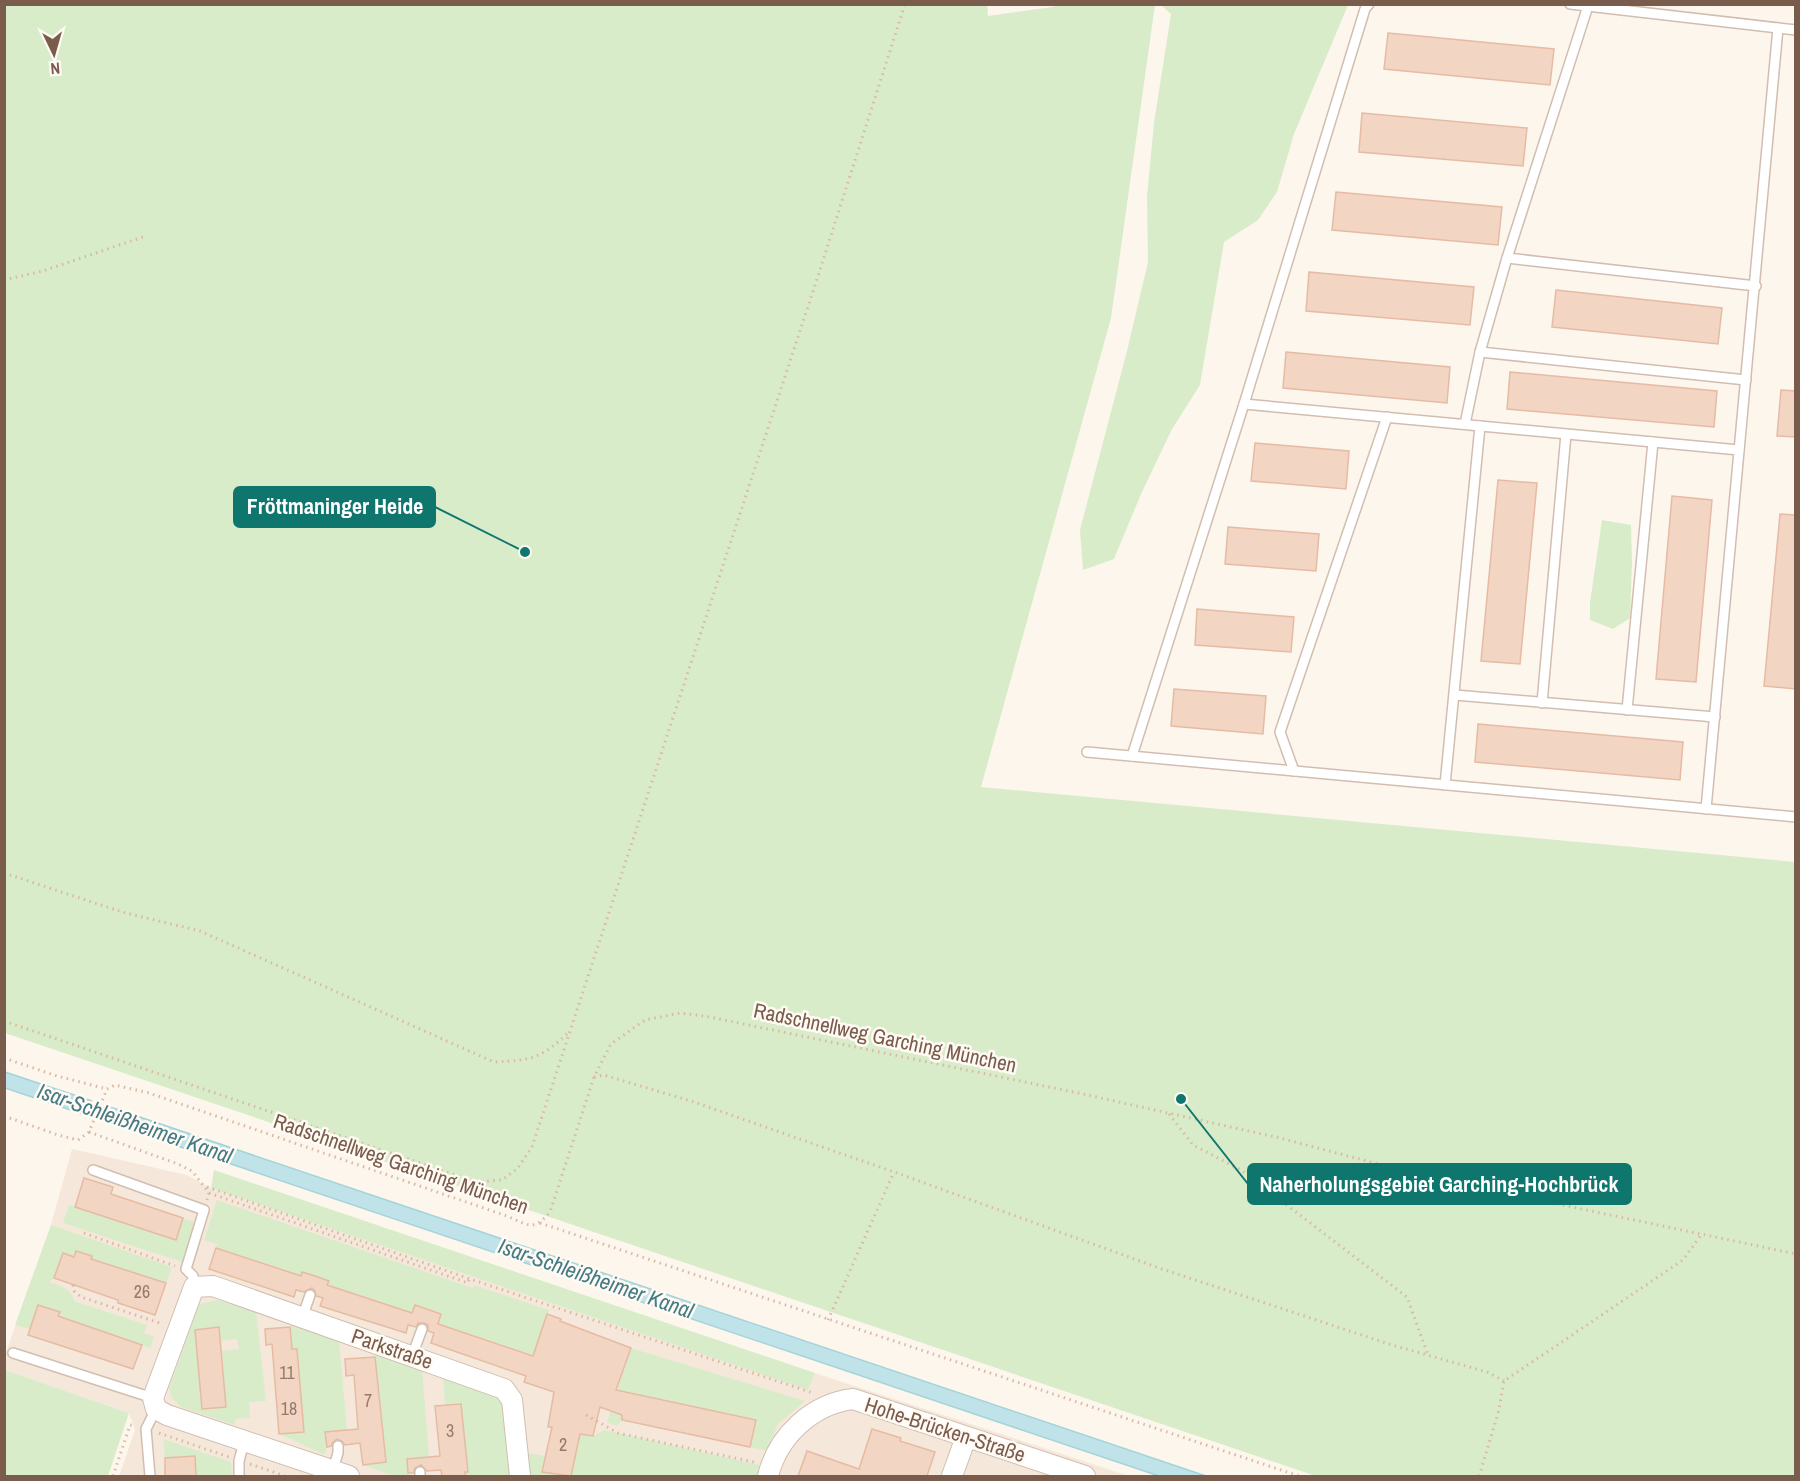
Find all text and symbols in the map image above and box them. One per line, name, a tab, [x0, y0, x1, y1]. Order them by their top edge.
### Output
north arrow	[24, 24, 84, 84]
text: N	[50, 58, 61, 80]
callout: Fröttmaninger Heide	[234, 487, 435, 527]
text: Fröttmaninger Heide	[247, 491, 423, 521]
street label: Radschnellweg Garching München	[751, 995, 1019, 1080]
water label: Isar-Schleißheimer Kanal	[33, 1076, 238, 1171]
street label: Radschnellweg Garching München	[270, 1106, 533, 1221]
callout: Naherholungsgebiet Garching-Hochbrück	[1248, 1164, 1631, 1204]
text: Naherholungsgebiet Garching-Hochbrück	[1260, 1169, 1619, 1199]
water label: Isar-Schleißheimer Kanal	[494, 1231, 699, 1326]
house number: 26	[134, 1279, 150, 1304]
street label: Parkstraße	[348, 1321, 437, 1376]
house number: 11	[279, 1360, 295, 1385]
house number: 7	[364, 1388, 372, 1413]
street label: Hohe-Brücken-Straße	[861, 1390, 1029, 1469]
house number: 18	[281, 1396, 297, 1421]
house number: 3	[446, 1418, 454, 1443]
house number: 2	[559, 1432, 567, 1457]

